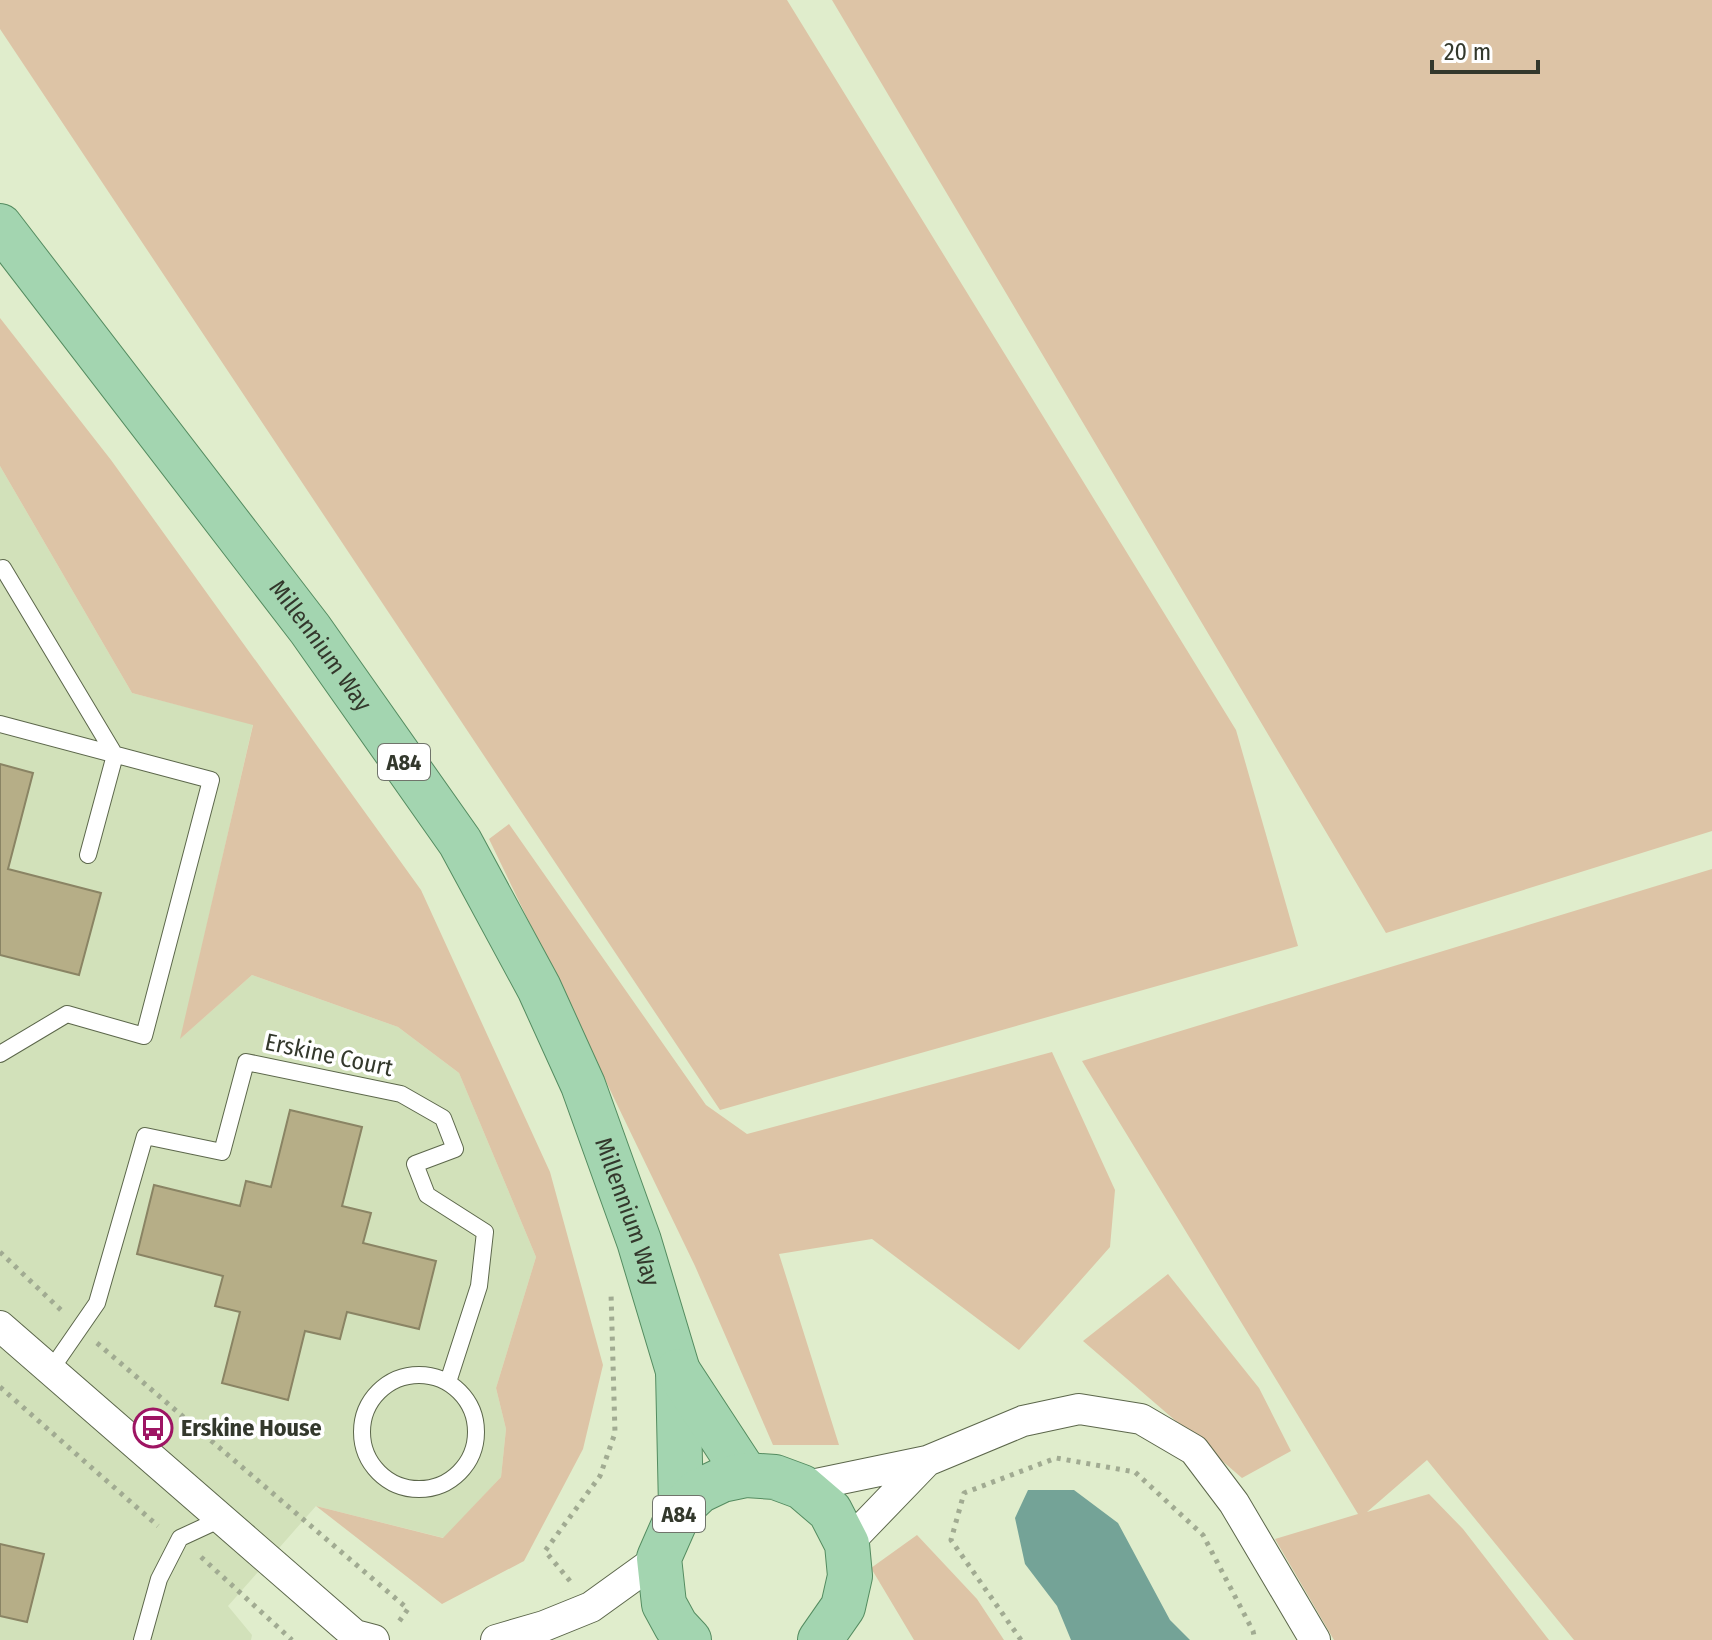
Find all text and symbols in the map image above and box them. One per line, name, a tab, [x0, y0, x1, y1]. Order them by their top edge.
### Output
scale bar	[1432, 24, 1538, 74]
text: 20 m	[1444, 38, 1491, 66]
street label: Millennium Way	[264, 575, 377, 717]
road number: A84	[378, 744, 430, 780]
street label: Erskine Court	[263, 1028, 396, 1082]
street label: Millennium Way	[589, 1134, 666, 1290]
bus stop icon: Erskine House	[132, 1407, 174, 1449]
place label: Erskine House	[181, 1414, 322, 1442]
road number: A84	[653, 1496, 705, 1532]

